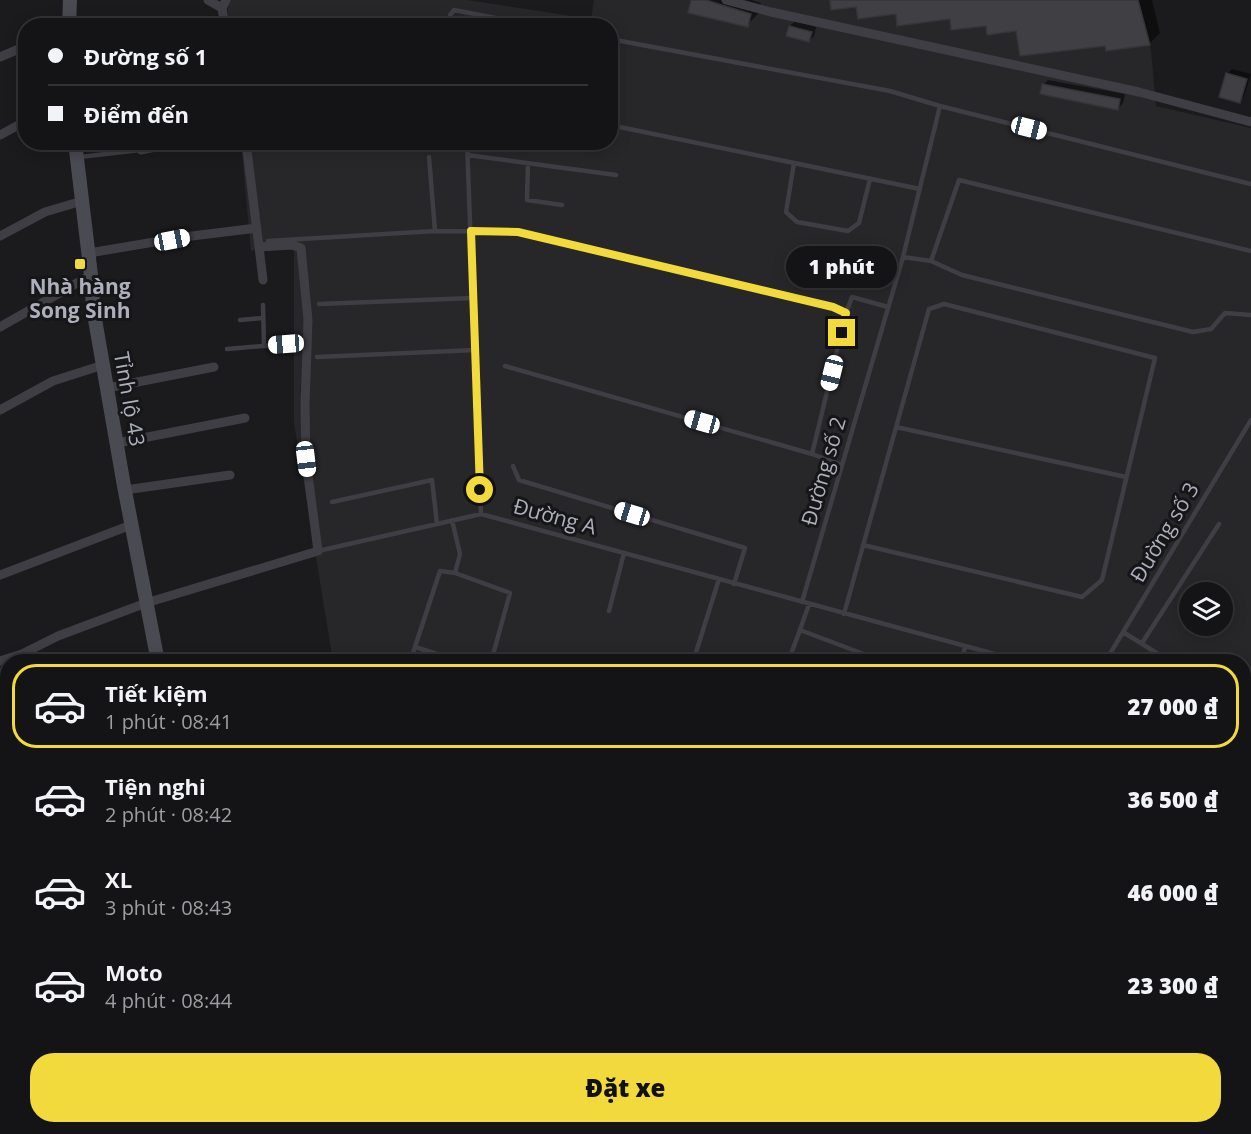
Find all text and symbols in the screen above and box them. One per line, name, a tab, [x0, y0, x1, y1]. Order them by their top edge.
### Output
text: Đường số 1	[84, 41, 207, 71]
text: Điểm đến	[84, 99, 189, 129]
car	[1009, 115, 1049, 141]
car	[153, 228, 191, 252]
callout: 1 phút	[786, 246, 898, 288]
text: 1 phút	[809, 253, 874, 280]
marker: Nhà hàng Song Sinh	[73, 257, 87, 271]
place label: Nhà hàng Song Sinh	[29, 272, 131, 324]
route end	[828, 319, 855, 346]
car	[267, 334, 305, 354]
street label: Tỉnh lộ 43	[108, 350, 152, 448]
car	[819, 353, 845, 393]
car	[682, 408, 722, 436]
street label: Đường số 2	[794, 413, 852, 529]
car	[295, 440, 317, 478]
route start	[466, 476, 493, 503]
street label: Đường số 3	[1123, 477, 1205, 587]
street label: Đường A	[510, 491, 600, 541]
car	[612, 500, 652, 528]
map controls	[1179, 582, 1233, 636]
button: layers	[1179, 582, 1233, 636]
text: Tiết kiệm	[105, 678, 208, 708]
icon: car	[33, 679, 87, 733]
text: 27 000 ₫	[1128, 691, 1218, 721]
text: 1 phút · 08:41	[105, 708, 232, 735]
text: Tiện nghi	[105, 771, 206, 801]
icon: car	[33, 772, 87, 826]
text: 36 500 ₫	[1128, 784, 1218, 814]
text: 2 phút · 08:42	[105, 801, 232, 828]
text: XL	[105, 864, 132, 894]
icon: car	[33, 865, 87, 919]
text: 46 000 ₫	[1128, 877, 1218, 907]
text: 3 phút · 08:43	[105, 894, 232, 921]
text: Moto	[105, 957, 163, 987]
icon: car	[33, 958, 87, 1012]
text: 23 300 ₫	[1128, 970, 1218, 1000]
text: 4 phút · 08:44	[105, 987, 232, 1014]
button: Đặt xe	[30, 1053, 1221, 1122]

